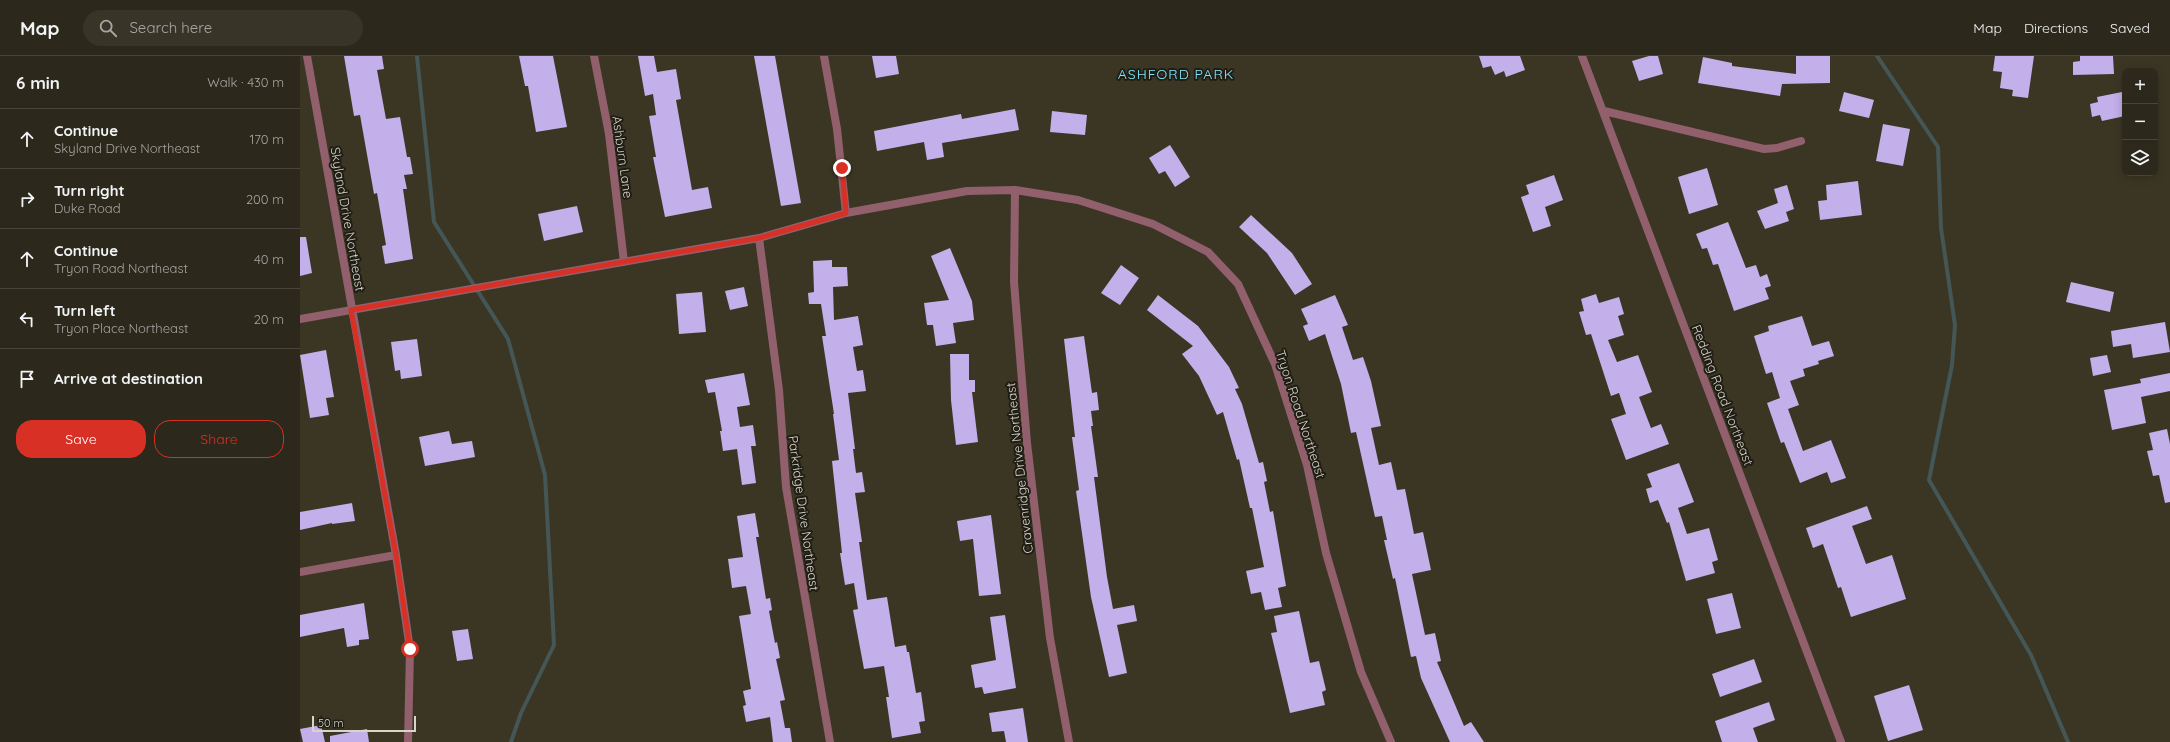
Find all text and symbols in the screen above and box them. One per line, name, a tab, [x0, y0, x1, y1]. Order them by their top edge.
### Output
search box	[83, 10, 363, 46]
text: Map	[20, 16, 59, 40]
icon: search	[97, 17, 119, 39]
text: Search here	[129, 18, 212, 37]
text: Map	[1973, 19, 2002, 37]
text: Directions	[2024, 19, 2088, 37]
text: Saved	[2110, 19, 2150, 37]
district label: ASHFORD PARK	[1118, 65, 1234, 83]
map controls	[2122, 68, 2158, 176]
button: +	[2122, 68, 2158, 104]
text: 6 min	[16, 72, 60, 93]
text: Walk · 430 m	[207, 74, 284, 90]
button: −	[2122, 104, 2158, 140]
street label: Ashburn Lane	[609, 115, 637, 199]
text: Continue	[54, 121, 118, 140]
icon: ahead	[16, 128, 38, 150]
text: 170 m	[249, 131, 284, 147]
text: Skyland Drive Northeast	[54, 140, 200, 156]
button: layers	[2122, 140, 2158, 176]
street label: Skyland Drive Northeast	[327, 146, 369, 292]
route end	[833, 159, 851, 177]
text: Turn right	[54, 181, 125, 200]
icon: right	[16, 188, 38, 210]
text: 200 m	[246, 191, 284, 207]
text: Duke Road	[54, 200, 121, 216]
text: Continue	[54, 241, 118, 260]
icon: ahead	[16, 248, 38, 270]
text: 40 m	[254, 251, 284, 267]
text: Tryon Road Northeast	[54, 260, 188, 276]
text: Turn left	[54, 301, 116, 320]
icon: left	[16, 308, 38, 330]
text: 20 m	[254, 311, 284, 327]
text: Tryon Place Northeast	[54, 320, 188, 336]
street label: Redding Road Northeast	[1689, 322, 1757, 468]
street label: Tryon Road Northeast	[1273, 348, 1329, 480]
icon: arrive	[16, 368, 38, 390]
text: Arrive at destination	[54, 369, 203, 388]
street label: Cravenridge Drive Northeast	[1002, 382, 1036, 554]
button: Save	[16, 420, 146, 458]
button: Share	[154, 420, 284, 458]
street label: Parkridge Drive Northeast	[785, 434, 823, 592]
route start	[401, 640, 419, 658]
scale bar	[312, 714, 416, 733]
text: 50 m	[318, 716, 344, 730]

